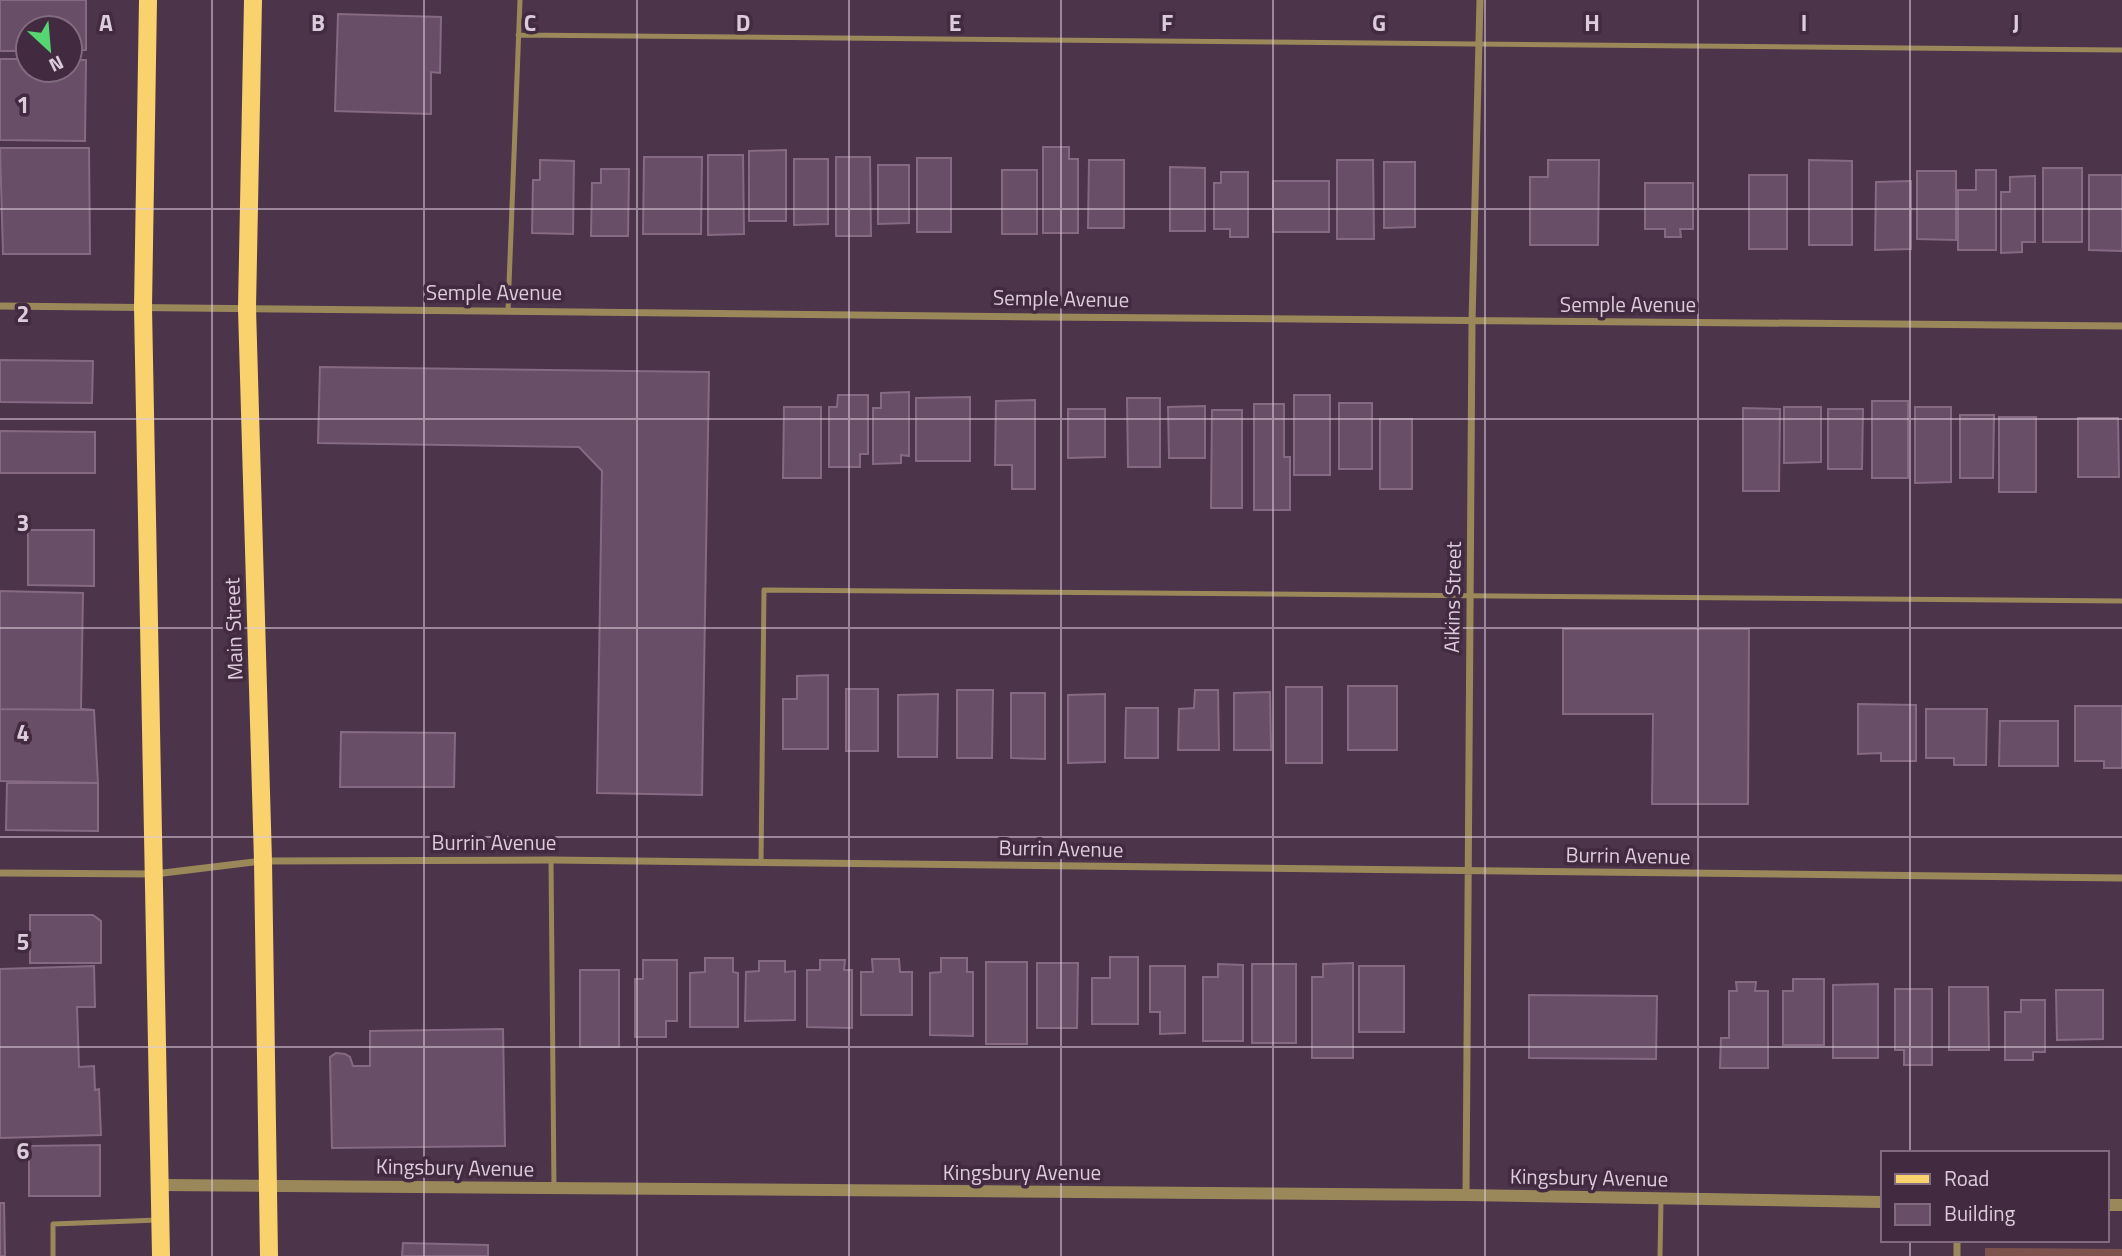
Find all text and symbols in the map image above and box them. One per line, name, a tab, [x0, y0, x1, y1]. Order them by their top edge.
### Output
text: A	[99, 5, 113, 40]
text: B	[311, 5, 325, 40]
text: C	[524, 5, 536, 40]
text: D	[736, 5, 750, 40]
text: E	[949, 5, 961, 40]
text: F	[1161, 5, 1173, 40]
text: G	[1372, 5, 1386, 40]
text: H	[1584, 5, 1600, 40]
text: I	[1801, 5, 1807, 40]
text: J	[2013, 5, 2019, 40]
north arrow	[14, 14, 84, 84]
text: N	[44, 49, 69, 81]
text: 1	[17, 87, 29, 122]
street label: Semple Avenue	[426, 276, 562, 308]
street label: Semple Avenue	[993, 281, 1129, 315]
street label: Semple Avenue	[1560, 288, 1696, 320]
text: 2	[17, 296, 29, 331]
text: 3	[17, 505, 29, 540]
street label: Aikins Street	[1435, 540, 1469, 653]
street label: Main Street	[215, 576, 251, 681]
text: 4	[17, 715, 29, 750]
street label: Burrin Avenue	[432, 826, 556, 858]
street label: Burrin Avenue	[998, 831, 1124, 865]
street label: Burrin Avenue	[1565, 838, 1691, 872]
text: 5	[17, 924, 29, 959]
text: 6	[17, 1133, 30, 1168]
street label: Kingsbury Avenue	[376, 1150, 534, 1184]
legend	[1881, 1151, 2108, 1242]
street label: Kingsbury Avenue	[943, 1156, 1101, 1188]
street label: Kingsbury Avenue	[1510, 1160, 1668, 1194]
text: Road	[1944, 1162, 1989, 1194]
text: Building	[1944, 1197, 2016, 1229]

